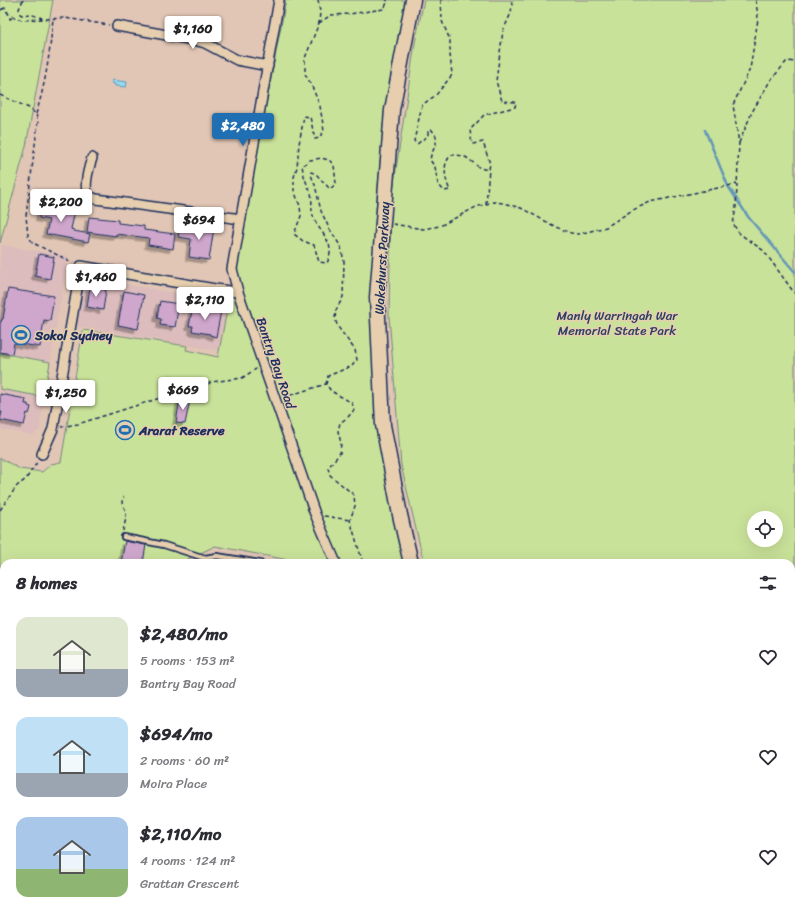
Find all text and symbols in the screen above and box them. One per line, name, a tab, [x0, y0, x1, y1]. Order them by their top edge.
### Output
pin: $1,160	[160, 16, 226, 50]
text: $1,160	[173, 17, 213, 40]
pin: $2,480	[210, 113, 276, 147]
text: $2,480	[221, 114, 265, 137]
pin: $2,200	[28, 189, 94, 223]
text: $2,200	[39, 190, 83, 213]
street label: Wakehurst Parkway	[368, 201, 396, 315]
pin: $694	[175, 207, 223, 241]
text: $694	[183, 208, 215, 231]
pin: $1,460	[63, 264, 129, 298]
text: $1,460	[75, 265, 117, 288]
pin: $2,110	[172, 287, 238, 321]
text: $2,110	[185, 288, 225, 311]
park label: Manly Warringah War Memorial State Park	[556, 304, 678, 342]
street label: Bantry Bay Road	[250, 314, 303, 413]
sports icon: Sokol Sydney	[10, 324, 32, 346]
place label: Sokol Sydney	[34, 324, 113, 347]
pin: $669	[159, 377, 207, 411]
text: $669	[167, 378, 199, 401]
pin: $1,250	[33, 380, 99, 414]
text: $1,250	[45, 381, 87, 404]
sports icon: Ararat Reserve	[114, 419, 136, 441]
place label: Ararat Reserve	[138, 419, 225, 442]
map controls	[747, 511, 783, 547]
button: locate	[747, 511, 783, 547]
text: 8 homes	[16, 568, 77, 598]
icon: filters	[757, 572, 779, 594]
text: $2,480/mo	[140, 619, 228, 649]
icon: home	[48, 633, 96, 681]
icon: heart	[757, 646, 779, 668]
text: 5 rooms · 153 m²	[140, 649, 235, 672]
text: Bantry Bay Road	[140, 672, 236, 695]
text: $694/mo	[140, 719, 212, 749]
icon: home	[48, 733, 96, 781]
icon: heart	[757, 746, 779, 768]
text: 2 rooms · 60 m²	[140, 749, 229, 772]
text: Moira Place	[140, 772, 207, 795]
text: $2,110/mo	[140, 819, 221, 849]
icon: home	[48, 833, 96, 881]
icon: heart	[757, 846, 779, 868]
text: 4 rooms · 124 m²	[140, 849, 235, 872]
text: Grattan Crescent	[140, 872, 239, 895]

